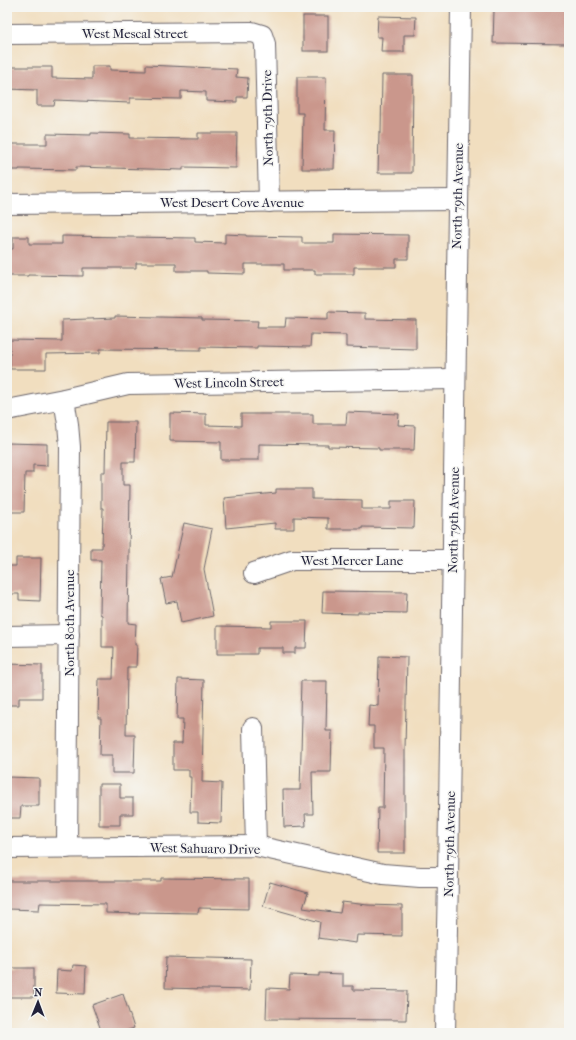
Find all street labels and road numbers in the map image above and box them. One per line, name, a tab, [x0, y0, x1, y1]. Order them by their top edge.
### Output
street label: West Mescal Street	[81, 26, 188, 41]
street label: North 79th Drive	[259, 69, 276, 166]
street label: North 79th Avenue	[449, 142, 466, 249]
street label: West Desert Cove Avenue	[159, 195, 304, 210]
street label: West Lincoln Street	[173, 374, 285, 391]
street label: North 79th Avenue	[445, 466, 462, 573]
street label: West Mercer Lane	[300, 553, 404, 568]
street label: North 80th Avenue	[62, 569, 77, 676]
street label: North 79th Avenue	[441, 790, 458, 897]
street label: West Sahuaro Drive	[149, 840, 261, 857]

